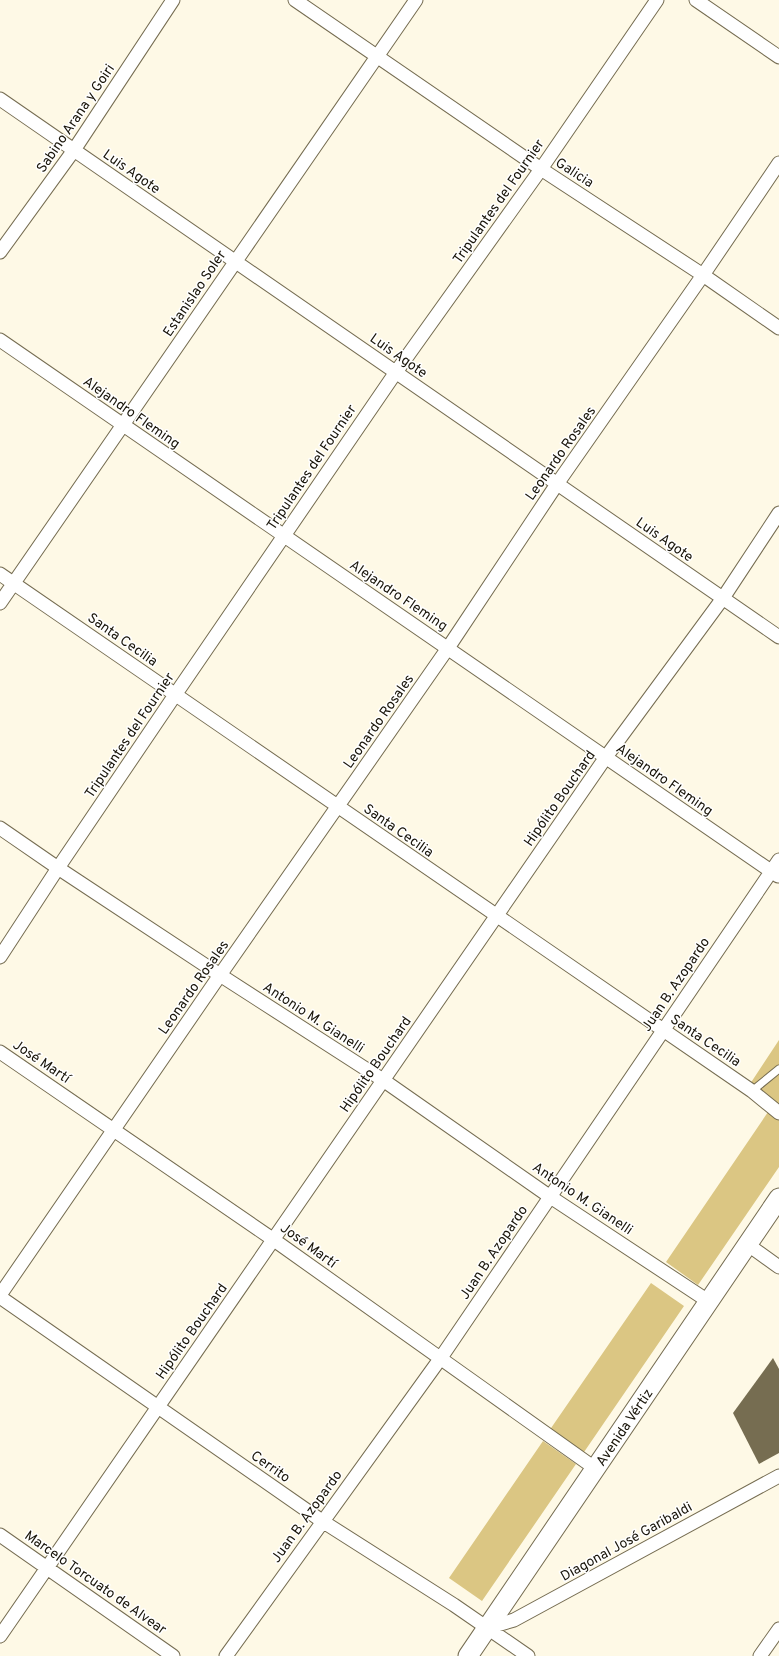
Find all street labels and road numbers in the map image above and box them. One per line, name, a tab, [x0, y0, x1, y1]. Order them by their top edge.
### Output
street label: Sabino Arana y Goiri	[34, 61, 119, 176]
street label: Tripulantes del Fournier	[450, 136, 549, 267]
street label: Luis Agote	[99, 146, 163, 198]
street label: Galicia	[552, 155, 596, 192]
street label: Estanislao Soler	[160, 247, 231, 340]
street label: Luis Agote	[366, 330, 430, 382]
street label: Alejandro Fleming	[79, 373, 183, 453]
street label: Tripulantes del Fournier	[264, 401, 361, 534]
street label: Leonardo Rosales	[522, 404, 600, 504]
street label: Luis Agote	[632, 514, 696, 566]
street label: Alejandro Fleming	[346, 557, 450, 635]
street label: Santa Cecilia	[84, 610, 160, 671]
street label: Tripulantes del Fournier	[82, 669, 179, 802]
street label: Leonardo Rosales	[340, 672, 418, 772]
street label: Alejandro Fleming	[612, 740, 716, 820]
street label: Hipólito Bouchard	[521, 748, 600, 850]
street label: Santa Cecilia	[360, 801, 436, 862]
street label: Juan B. Azopardo	[638, 934, 714, 1035]
street label: Leonardo Rosales	[155, 938, 233, 1038]
street label: Antonio M. Gianelli	[259, 979, 367, 1057]
street label: Santa Cecilia	[667, 1011, 744, 1071]
street label: Hipólito Bouchard	[337, 1014, 416, 1116]
street label: José Martí	[9, 1037, 74, 1088]
street label: Antonio M. Gianelli	[529, 1159, 636, 1239]
street label: Juan B. Azopardo	[456, 1202, 532, 1303]
street label: José Martí	[277, 1220, 341, 1273]
street label: Hipólito Bouchard	[153, 1281, 232, 1383]
street label: Avenida Vértiz	[593, 1386, 657, 1470]
street label: Cerrito	[247, 1448, 293, 1487]
street label: Juan B. Azopardo	[268, 1467, 347, 1566]
street label: Diagonal José Garibaldi	[558, 1499, 695, 1586]
street label: Marcelo Torcuato de Alvear	[21, 1528, 170, 1639]

